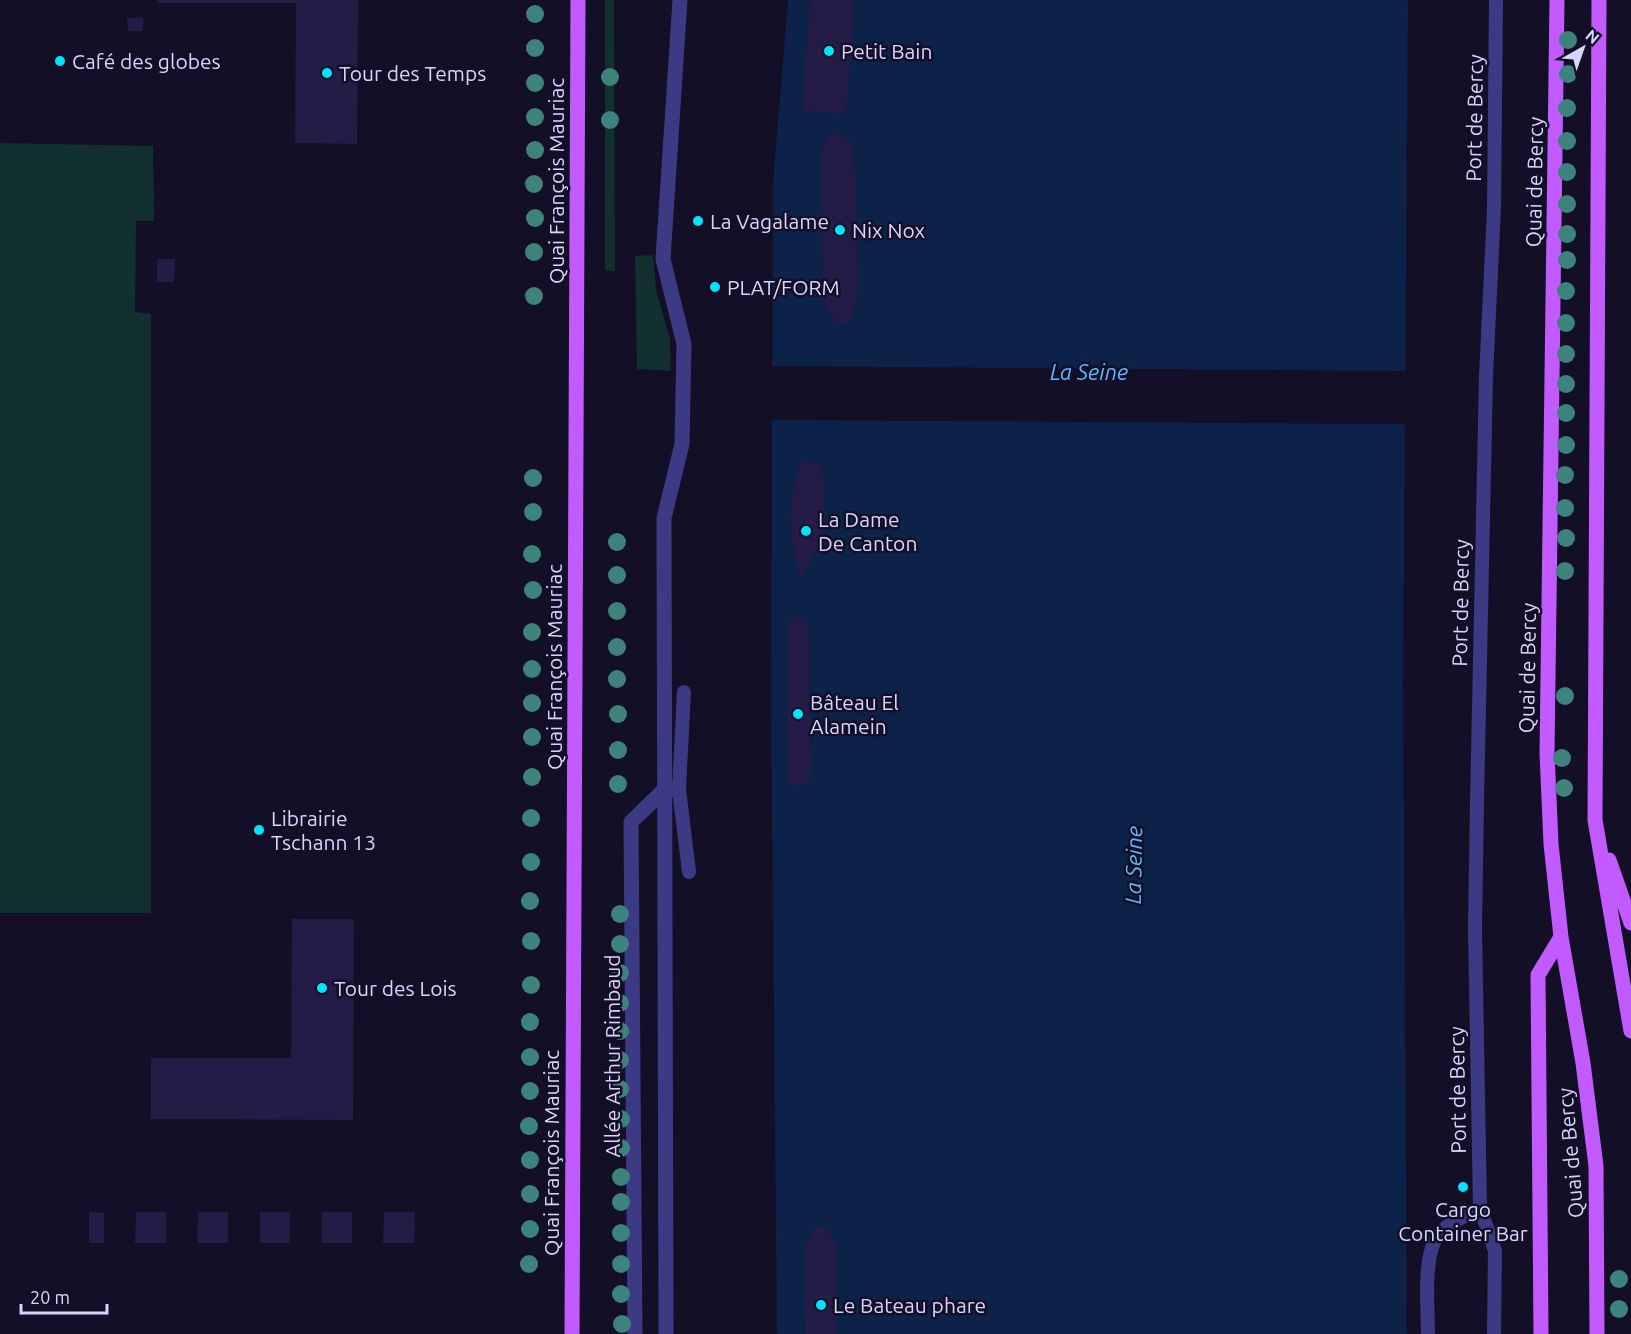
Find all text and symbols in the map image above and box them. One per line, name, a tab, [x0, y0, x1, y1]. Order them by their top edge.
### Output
north arrow	[1553, 18, 1613, 78]
text: N	[1582, 26, 1603, 47]
place label: Petit Bain	[841, 39, 932, 63]
marker: Petit Bain	[822, 44, 836, 58]
place label: Café des globes	[72, 49, 221, 73]
marker: Café des globes	[53, 54, 67, 68]
street label: Port de Bercy	[1461, 54, 1487, 182]
place label: Tour des Temps	[339, 61, 486, 85]
marker: Tour des Temps	[320, 66, 334, 80]
street label: Quai François Mauriac	[544, 78, 568, 284]
street label: Quai de Bercy	[1521, 116, 1547, 248]
place label: La Vagalame	[710, 209, 829, 233]
marker: La Vagalame	[691, 214, 705, 228]
place label: Nix Nox	[852, 218, 926, 242]
marker: Nix Nox	[833, 223, 847, 237]
place label: PLAT/FORM	[727, 275, 840, 299]
marker: PLAT/FORM	[708, 280, 722, 294]
water label: La Seine	[1050, 359, 1128, 384]
place label: La Dame De Canton	[818, 507, 917, 555]
marker: La Dame De Canton	[799, 524, 813, 538]
street label: Port de Bercy	[1447, 539, 1473, 667]
street label: Quai François Mauriac	[542, 564, 566, 770]
street label: Quai de Bercy	[1514, 602, 1540, 734]
place label: Bâteau El Alamein	[810, 690, 899, 738]
marker: Bâteau El Alamein	[791, 707, 805, 721]
place label: Librairie Tschann 13	[271, 806, 376, 854]
marker: Librairie Tschann 13	[252, 823, 266, 837]
water label: La Seine	[1120, 826, 1146, 904]
street label: Allée Arthur Rimbaud	[600, 955, 624, 1157]
place label: Tour des Lois	[334, 976, 457, 1000]
marker: Tour des Lois	[315, 981, 329, 995]
street label: Port de Bercy	[1444, 1026, 1470, 1154]
street label: Quai François Mauriac	[539, 1050, 563, 1256]
street label: Quai de Bercy	[1552, 1087, 1588, 1219]
marker: Cargo Container Bar	[1456, 1180, 1470, 1194]
place label: Cargo Container Bar	[1398, 1197, 1528, 1245]
scale bar	[21, 1277, 106, 1315]
text: 20 m	[30, 1287, 70, 1307]
place label: Le Bateau phare	[833, 1293, 986, 1317]
marker: Le Bateau phare	[814, 1298, 828, 1312]

